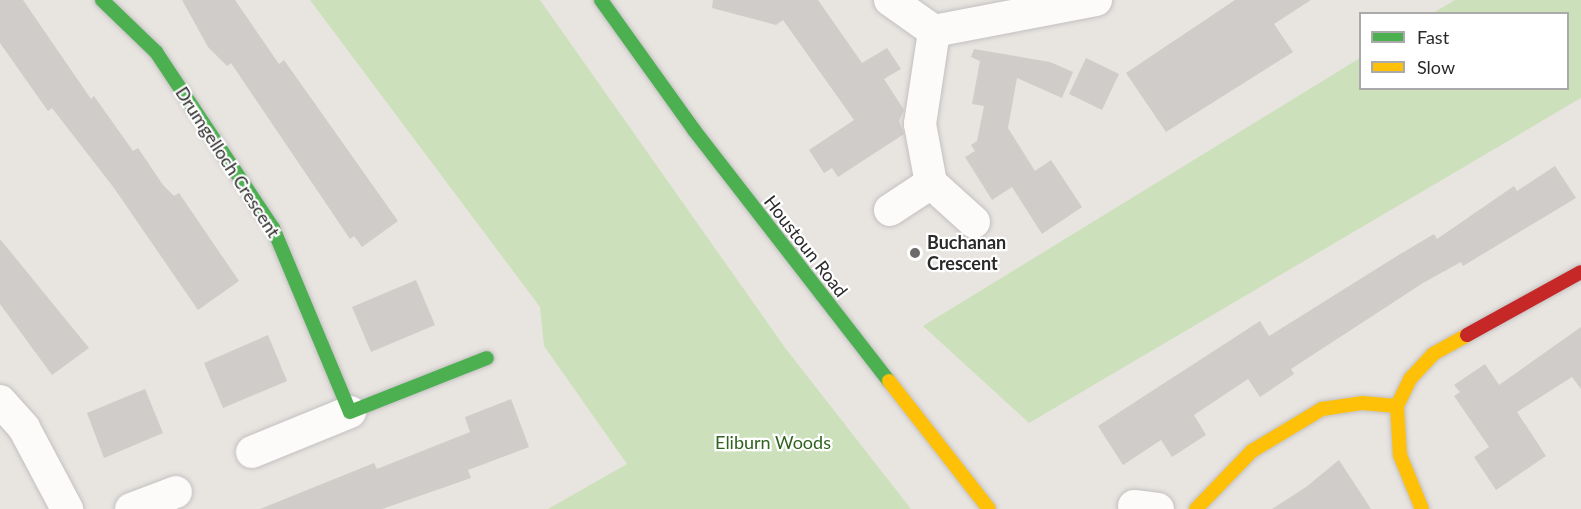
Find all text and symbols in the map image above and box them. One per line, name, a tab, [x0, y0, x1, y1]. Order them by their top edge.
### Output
legend	[1359, 12, 1569, 90]
text: Fast	[1417, 26, 1449, 48]
text: Slow	[1417, 56, 1455, 78]
street label: Drumgelloch Crescent	[171, 83, 285, 241]
street label: Houstoun Road	[760, 191, 852, 301]
place label: Buchanan Crescent	[927, 232, 1006, 274]
marker: Buchanan Crescent	[908, 246, 922, 260]
park label: Eliburn Woods	[715, 431, 831, 453]

